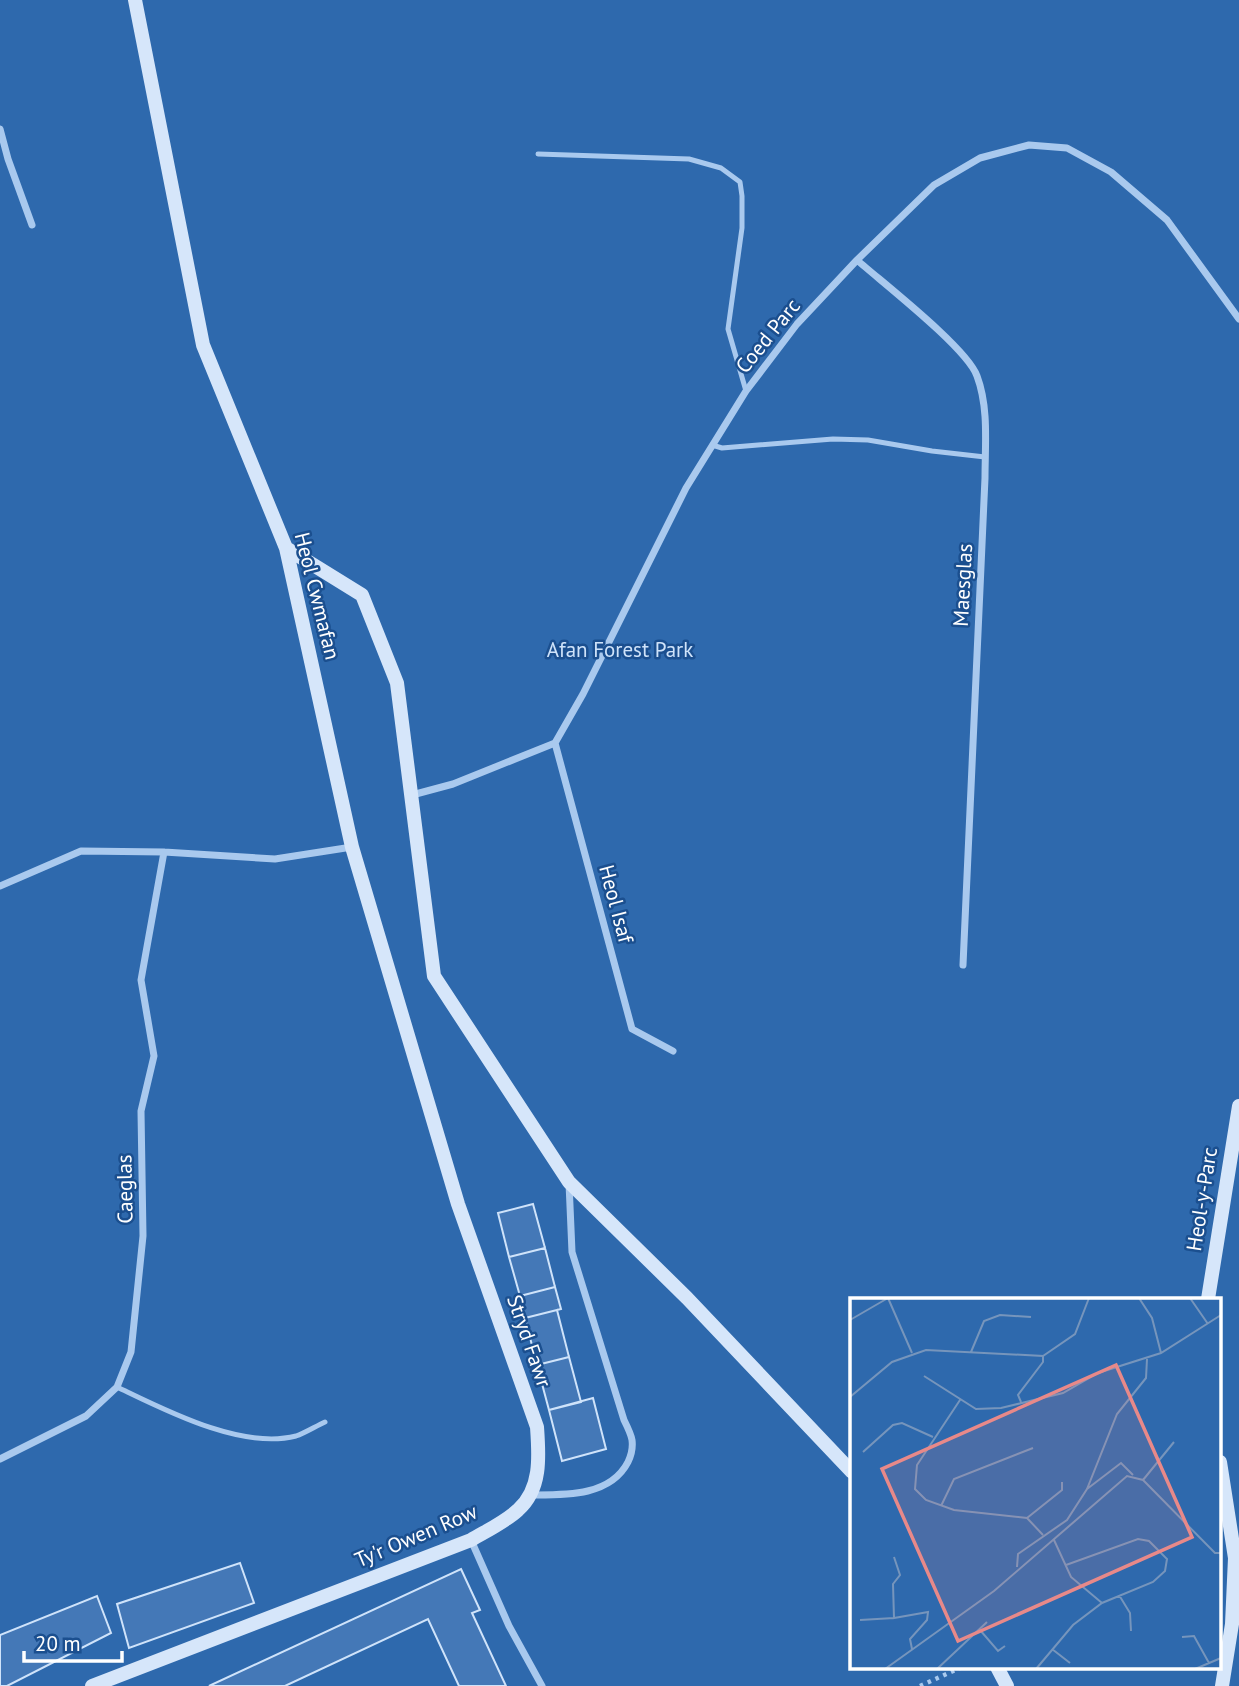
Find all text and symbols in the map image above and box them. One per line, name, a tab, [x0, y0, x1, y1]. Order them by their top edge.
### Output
street label: Coed Parc	[729, 293, 806, 378]
street label: Heol Cwmafan	[289, 529, 346, 662]
street label: Maesglas	[947, 543, 978, 627]
park label: Afan Forest Park	[547, 636, 693, 663]
street label: Heol Isaf	[593, 862, 640, 947]
street label: Heol-y-Parc	[1180, 1145, 1223, 1253]
street label: Caeglas	[110, 1154, 139, 1224]
street label: Stryd Fawr	[501, 1291, 558, 1391]
inset map	[850, 1298, 1222, 1668]
street label: Ty'r Owen Row	[351, 1497, 481, 1573]
scale bar	[24, 1620, 122, 1664]
text: 20 m	[35, 1630, 81, 1657]

